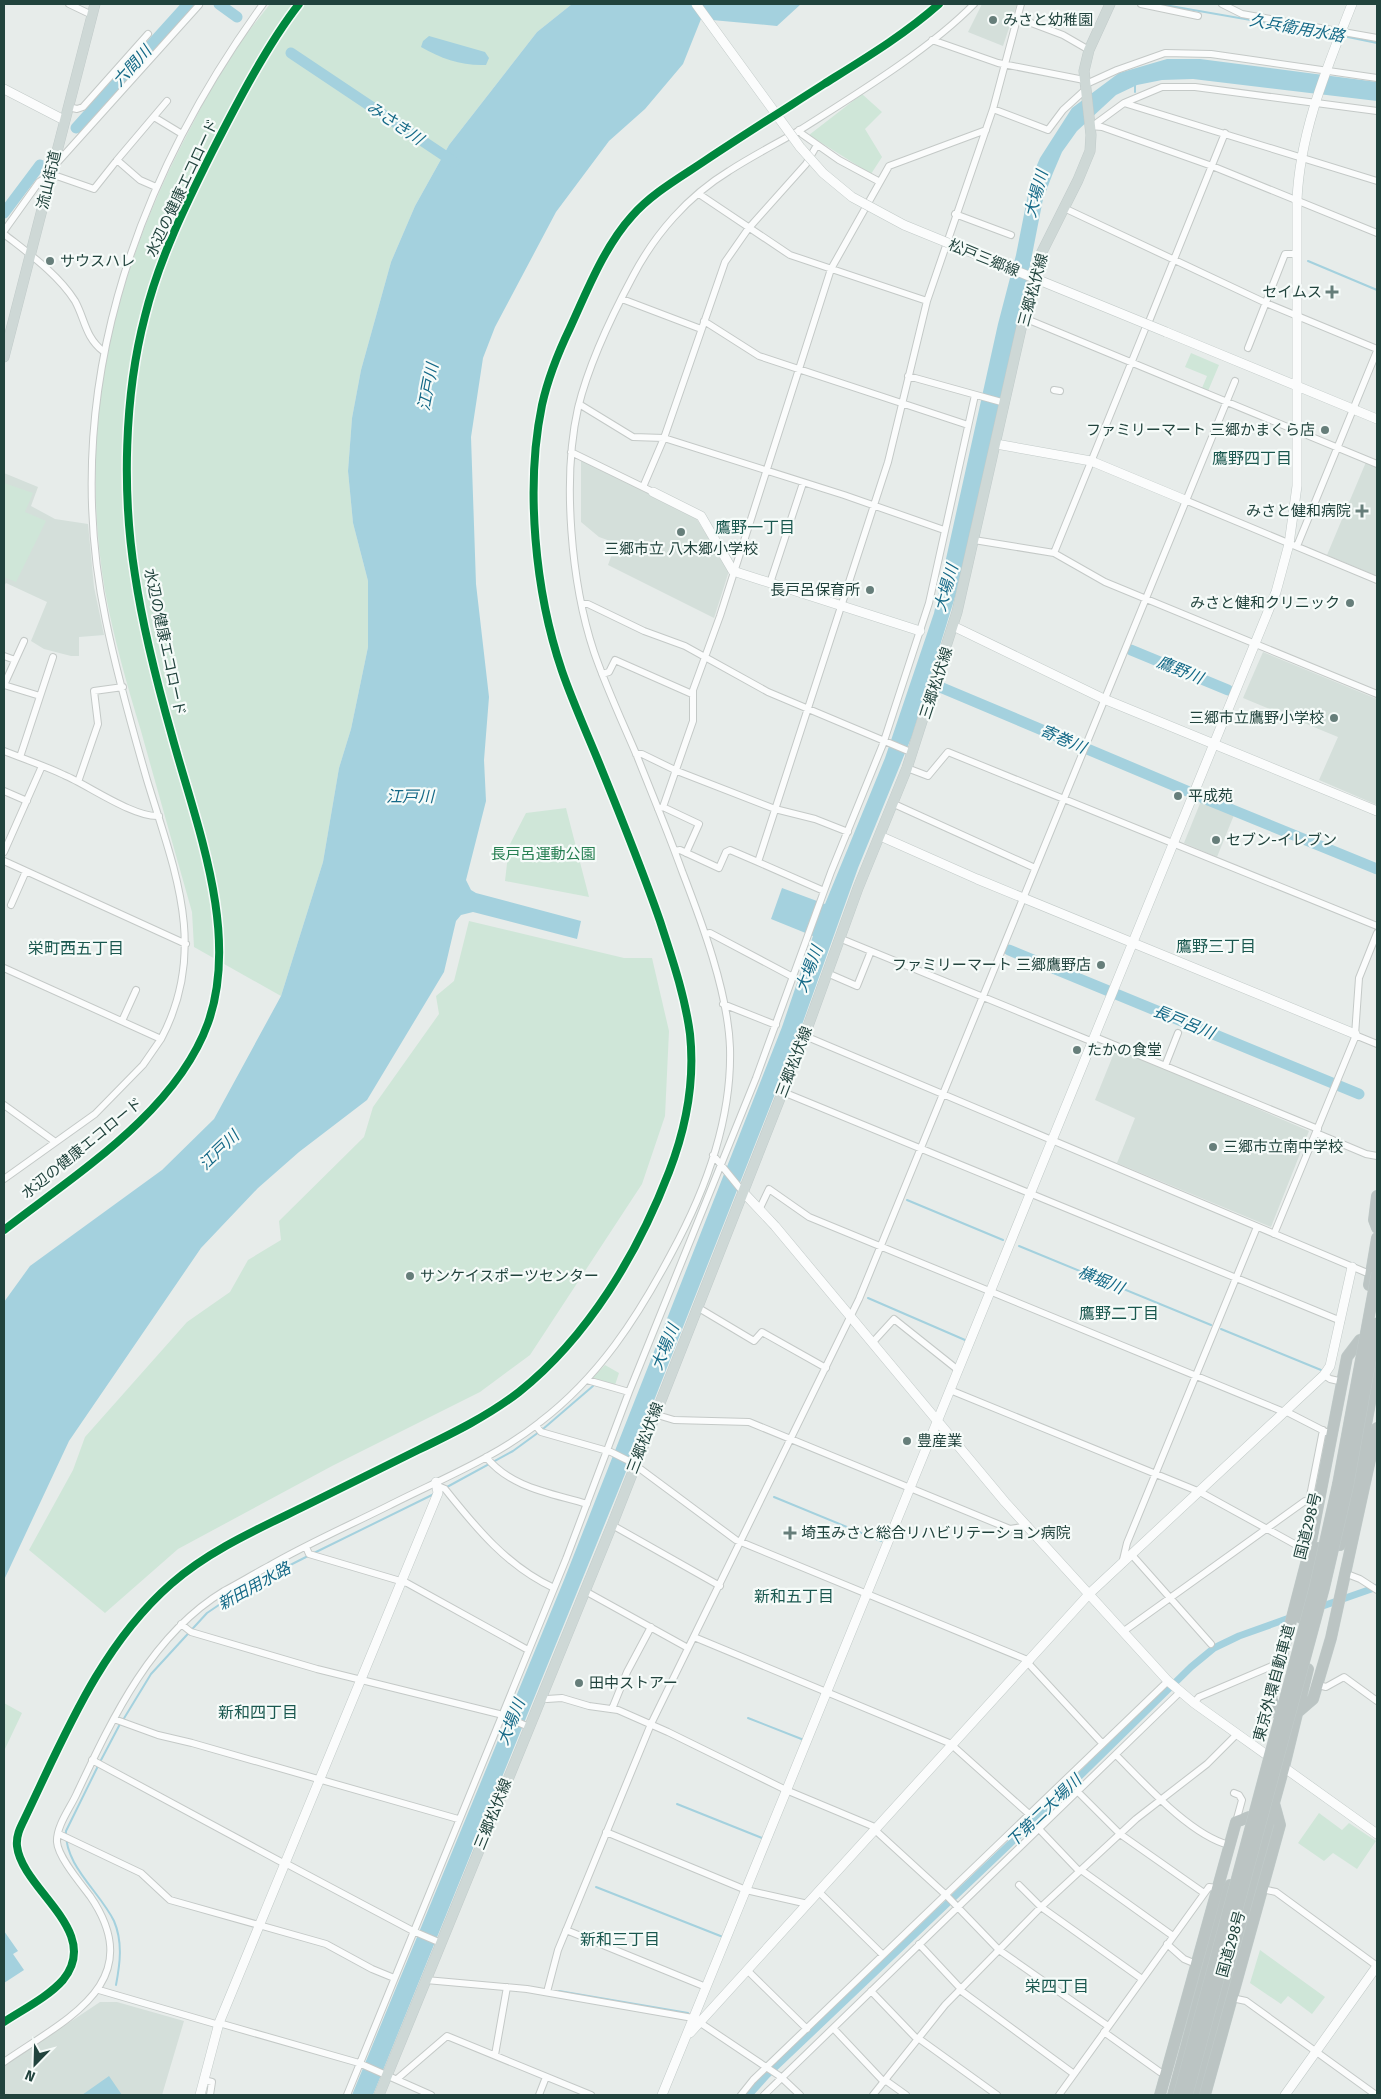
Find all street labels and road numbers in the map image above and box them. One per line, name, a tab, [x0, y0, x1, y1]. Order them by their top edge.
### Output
street label: 水辺の健康エコロード	[142, 116, 222, 260]
street label: 流山街道	[33, 149, 65, 211]
street label: 松戸三郷線	[946, 236, 1022, 280]
street label: 三郷松伏線	[1015, 251, 1051, 329]
street label: 水辺の健康エコロード	[141, 567, 189, 717]
street label: 三郷松伏線	[916, 645, 956, 721]
street label: 三郷松伏線	[772, 1024, 816, 1100]
street label: 水辺の健康エコロード	[18, 1094, 146, 1202]
street label: 三郷松伏線	[623, 1400, 667, 1476]
street label: 国道298号	[1291, 1491, 1325, 1561]
street label: 東京外環自動車道	[1250, 1623, 1298, 1743]
street label: 三郷松伏線	[471, 1776, 515, 1852]
street label: 国道298号	[1213, 1909, 1249, 1979]

